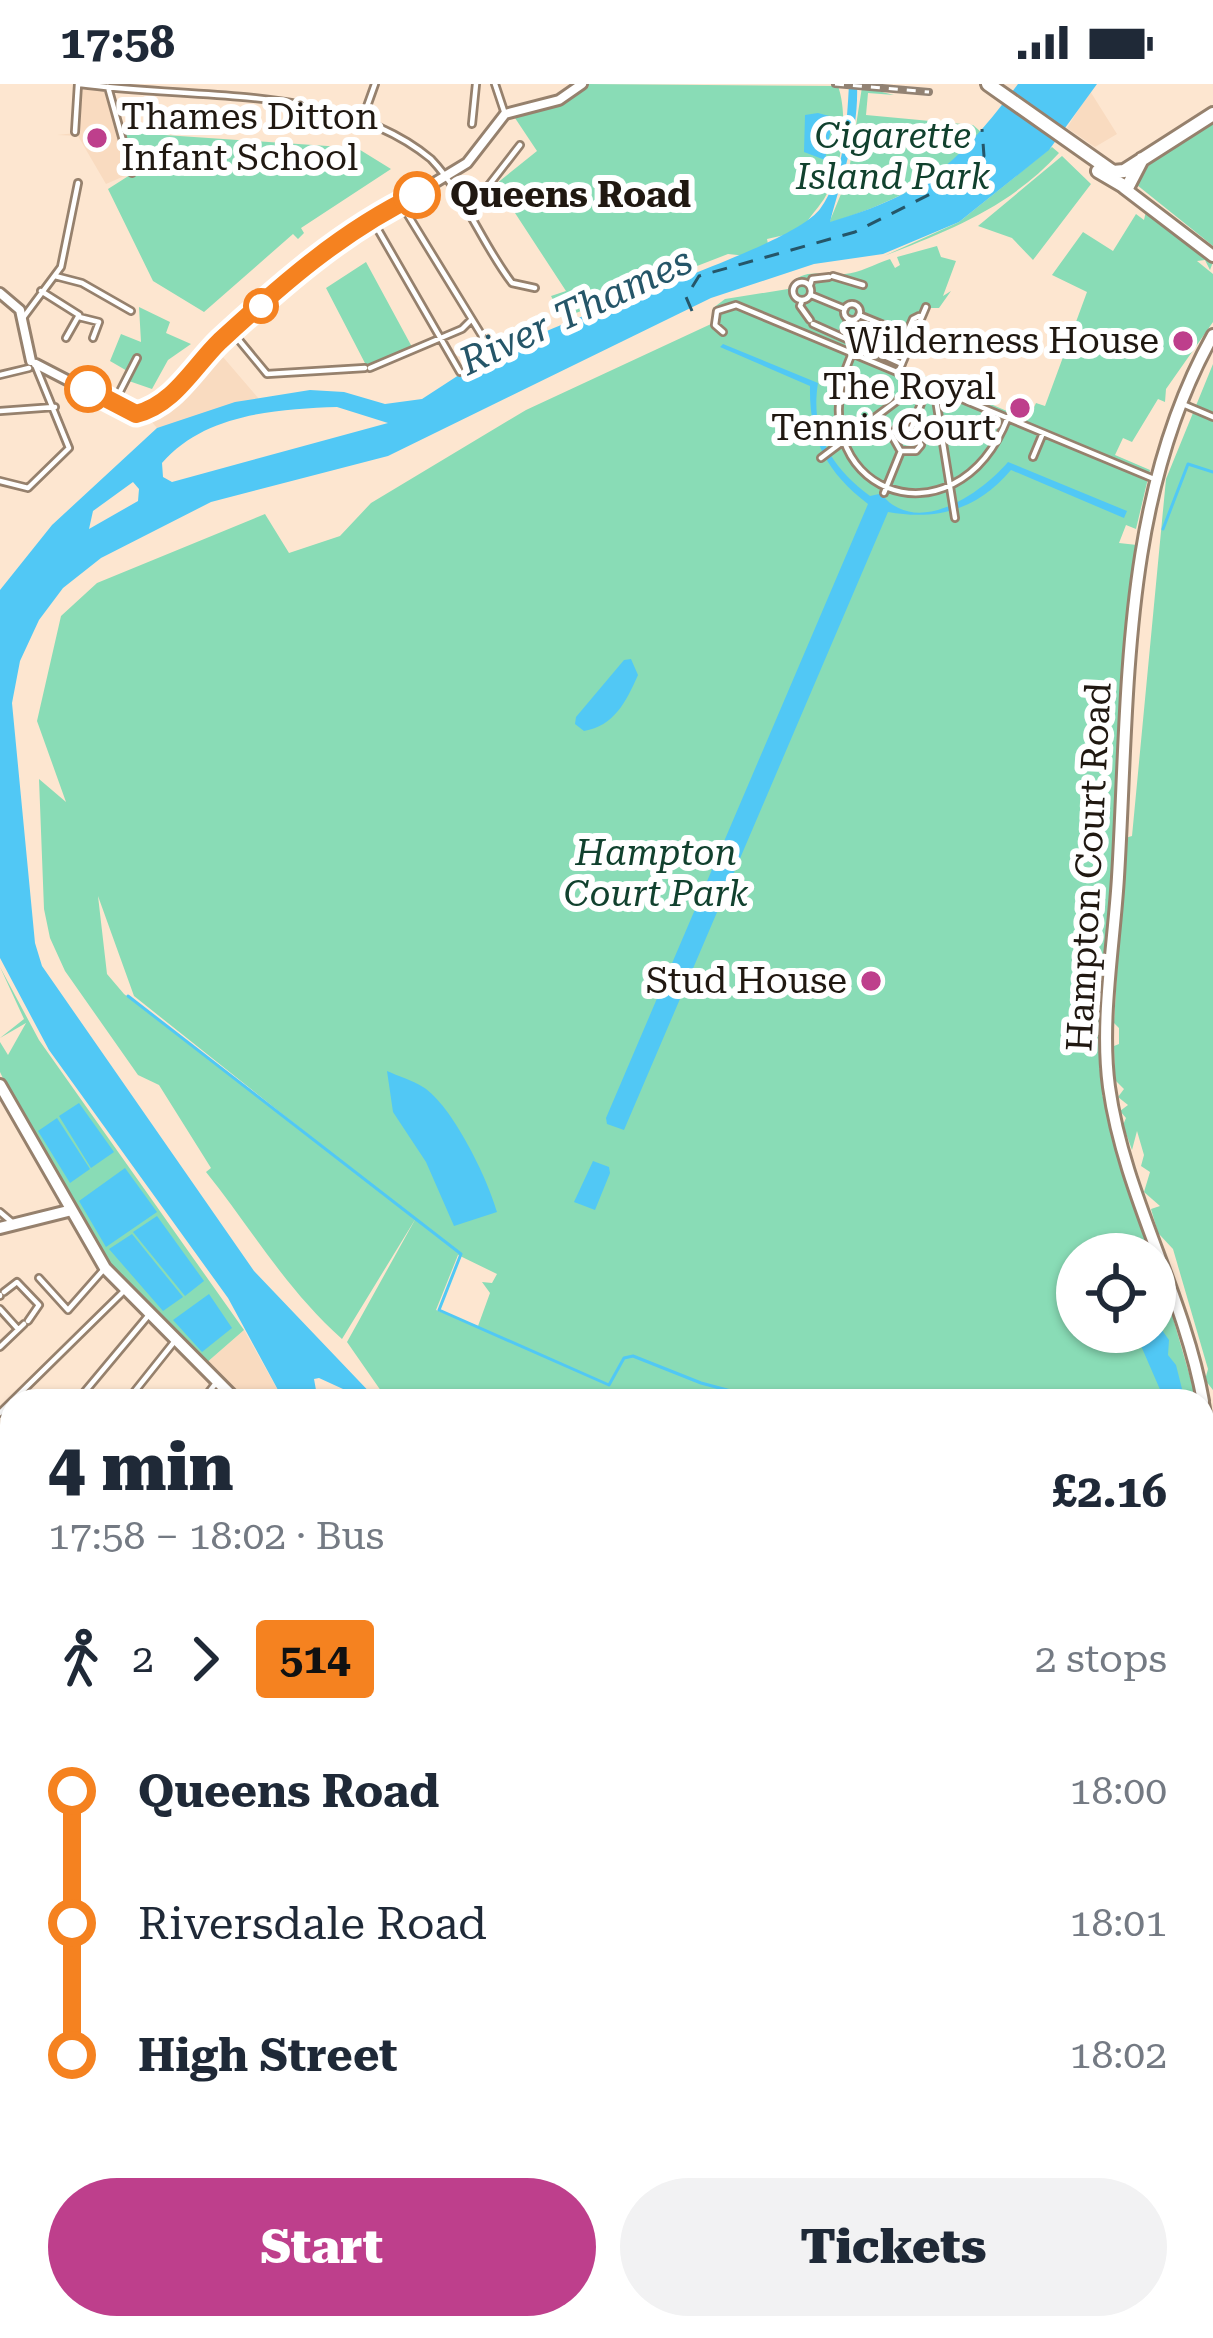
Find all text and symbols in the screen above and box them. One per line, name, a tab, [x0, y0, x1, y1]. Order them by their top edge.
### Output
text: 17:58	[60, 16, 175, 69]
place label: Thames Ditton Infant School	[121, 96, 378, 179]
park label: Cigarette Island Park	[795, 115, 991, 198]
marker: Thames Ditton Infant School	[84, 125, 110, 151]
marker: Queens Road	[395, 173, 439, 217]
place label: Queens Road	[450, 174, 691, 216]
water label: River Thames	[452, 237, 700, 385]
unlabelled marker	[245, 290, 277, 322]
place label: Wilderness House	[845, 320, 1159, 362]
marker: Wilderness House	[1170, 328, 1196, 354]
place label: The Royal Tennis Court	[771, 366, 996, 449]
unlabelled marker	[66, 367, 110, 411]
marker: The Royal Tennis Court	[1007, 395, 1033, 421]
street label: Hampton Court Road	[1058, 681, 1120, 1053]
park label: Hampton Court Park	[564, 832, 749, 915]
place label: Stud House	[646, 960, 847, 1002]
marker: Stud House	[858, 968, 884, 994]
map controls	[1056, 1233, 1176, 1353]
button: locate	[1056, 1233, 1176, 1353]
text: 4 min	[48, 1429, 234, 1506]
text: £2.16	[1052, 1465, 1167, 1518]
text: 17:58 – 18:02 · Bus	[48, 1513, 384, 1559]
icon: walk	[48, 1626, 114, 1692]
icon: forward	[172, 1626, 238, 1692]
text: 514	[280, 1634, 350, 1683]
text: 2	[132, 1636, 154, 1682]
text: 2 stops	[1035, 1636, 1167, 1682]
text: Queens Road	[138, 1765, 439, 1818]
text: 18:00	[1070, 1768, 1167, 1814]
text: Riversdale Road	[138, 1897, 487, 1950]
text: 18:01	[1070, 1900, 1167, 1946]
text: High Street	[138, 2029, 398, 2082]
text: 18:02	[1070, 2032, 1167, 2078]
button: Start	[48, 2178, 596, 2316]
button: Tickets	[620, 2178, 1167, 2316]

